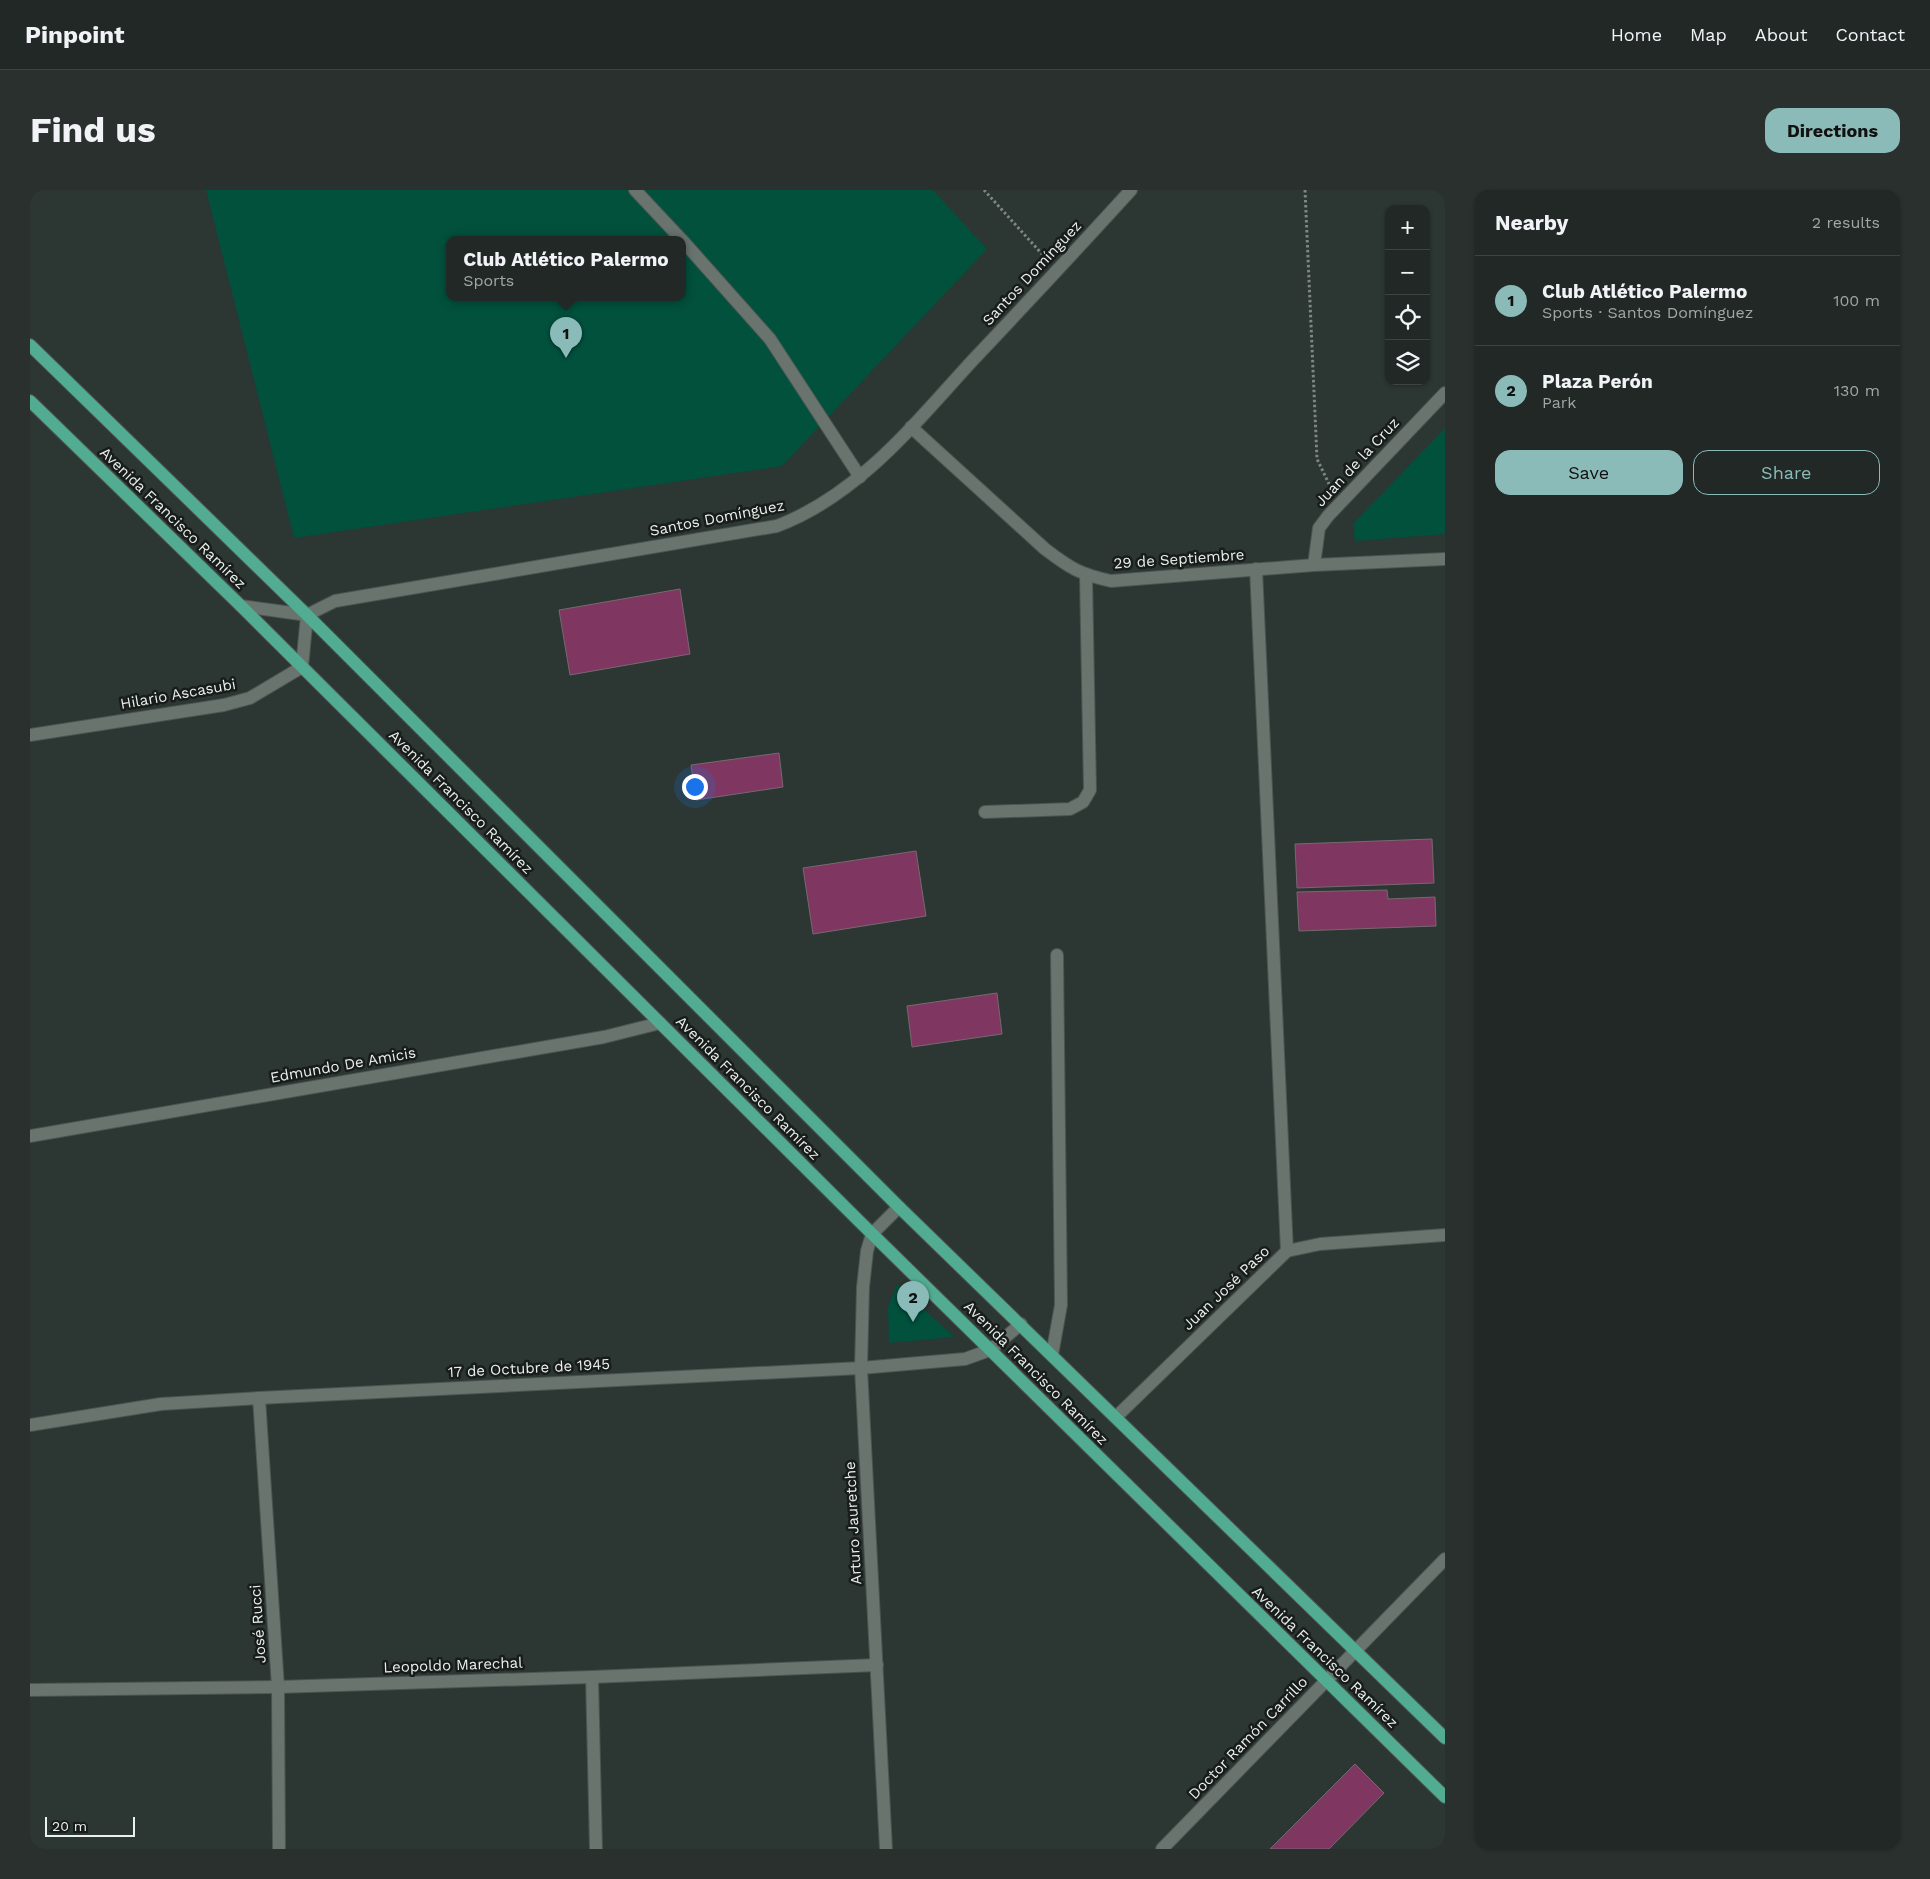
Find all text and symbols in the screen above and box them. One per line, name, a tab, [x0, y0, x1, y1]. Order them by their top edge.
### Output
text: Pinpoint	[25, 21, 125, 49]
text: Home	[1611, 24, 1662, 45]
text: Map	[1690, 24, 1727, 45]
text: About	[1755, 24, 1807, 45]
text: Contact	[1835, 24, 1905, 45]
button: Directions	[1765, 108, 1900, 153]
text: Find us	[30, 109, 156, 151]
map controls	[1385, 205, 1430, 385]
button: +	[1385, 205, 1430, 250]
text: Nearby	[1495, 210, 1568, 235]
text: 2 results	[1812, 213, 1880, 232]
street label: Santos Domínguez	[979, 217, 1085, 329]
popup	[446, 236, 686, 301]
text: Club Atlético Palermo	[463, 248, 669, 271]
button: −	[1385, 250, 1430, 295]
text: Sports	[463, 271, 514, 290]
text: Club Atlético Palermo	[1542, 280, 1747, 303]
text: 1	[1508, 291, 1514, 310]
text: 100 m	[1833, 291, 1880, 310]
button: locate	[1385, 295, 1430, 340]
text: Sports · Santos Domínguez	[1542, 303, 1753, 322]
pin: 1	[550, 317, 582, 358]
button: layers	[1385, 340, 1430, 385]
text: Plaza Perón	[1542, 370, 1653, 393]
text: 2	[1506, 381, 1516, 400]
text: 130 m	[1834, 381, 1880, 400]
text: Park	[1542, 393, 1576, 412]
street label: Juan de la Cruz	[1311, 414, 1403, 510]
street label: Avenida Francisco Ramírez	[96, 443, 250, 593]
button: Save	[1495, 450, 1683, 495]
button: Share	[1693, 450, 1880, 495]
street label: Santos Domínguez	[648, 496, 786, 540]
street label: 29 de Septiembre	[1113, 545, 1245, 573]
street label: Hilario Ascasubi	[119, 675, 237, 713]
street label: Avenida Francisco Ramírez	[385, 726, 537, 878]
your location	[682, 774, 708, 800]
street label: Avenida Francisco Ramírez	[672, 1012, 824, 1164]
street label: Edmundo De Amicis	[269, 1043, 417, 1087]
street label: Juan José Paso	[1179, 1242, 1273, 1334]
pin: 2	[897, 1281, 929, 1322]
street label: Avenida Francisco Ramírez	[960, 1297, 1112, 1449]
street label: 17 de Octubre de 1945	[448, 1355, 610, 1381]
street label: Arturo Jauretche	[841, 1461, 865, 1585]
street label: Avenida Francisco Ramírez	[1248, 1582, 1402, 1732]
street label: José Rucci	[246, 1584, 270, 1664]
street label: Leopoldo Marechal	[383, 1654, 523, 1676]
street label: Doctor Ramón Carrillo	[1185, 1673, 1311, 1803]
scale bar	[45, 1814, 135, 1837]
text: 20 m	[52, 1818, 87, 1834]

